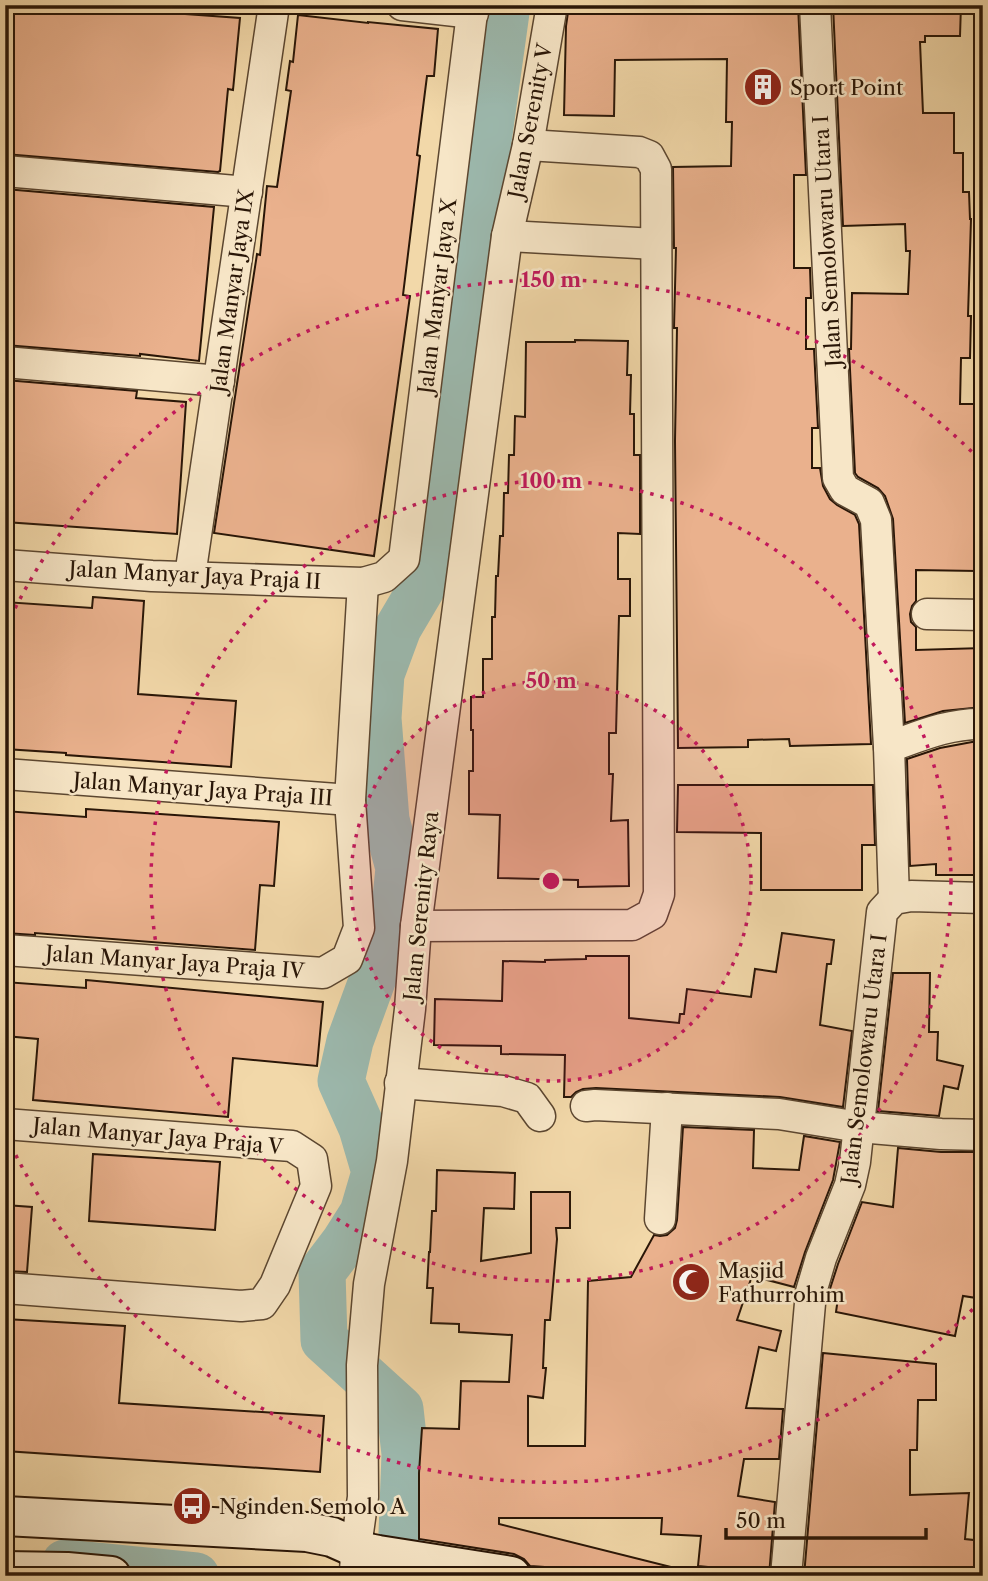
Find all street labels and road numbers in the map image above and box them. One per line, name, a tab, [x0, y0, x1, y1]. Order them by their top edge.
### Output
street label: Jalan Serenity V	[502, 41, 557, 203]
street label: Jalan Semolowaru Utara I	[808, 114, 846, 371]
street label: Jalan Manyar Jaya IX	[205, 187, 259, 397]
street label: Jalan Manyar Jaya X	[412, 196, 461, 398]
street label: Jalan Manyar Jaya Praja II	[65, 556, 322, 594]
street label: Jalan Manyar Jaya Praja III	[69, 767, 334, 811]
street label: Jalan Serenity Raya	[398, 809, 443, 1005]
street label: Jalan Semolowaru Utara I	[836, 932, 892, 1189]
street label: Jalan Manyar Jaya Praja IV	[42, 940, 306, 984]
street label: Jalan Manyar Jaya Praja V	[29, 1112, 285, 1159]

